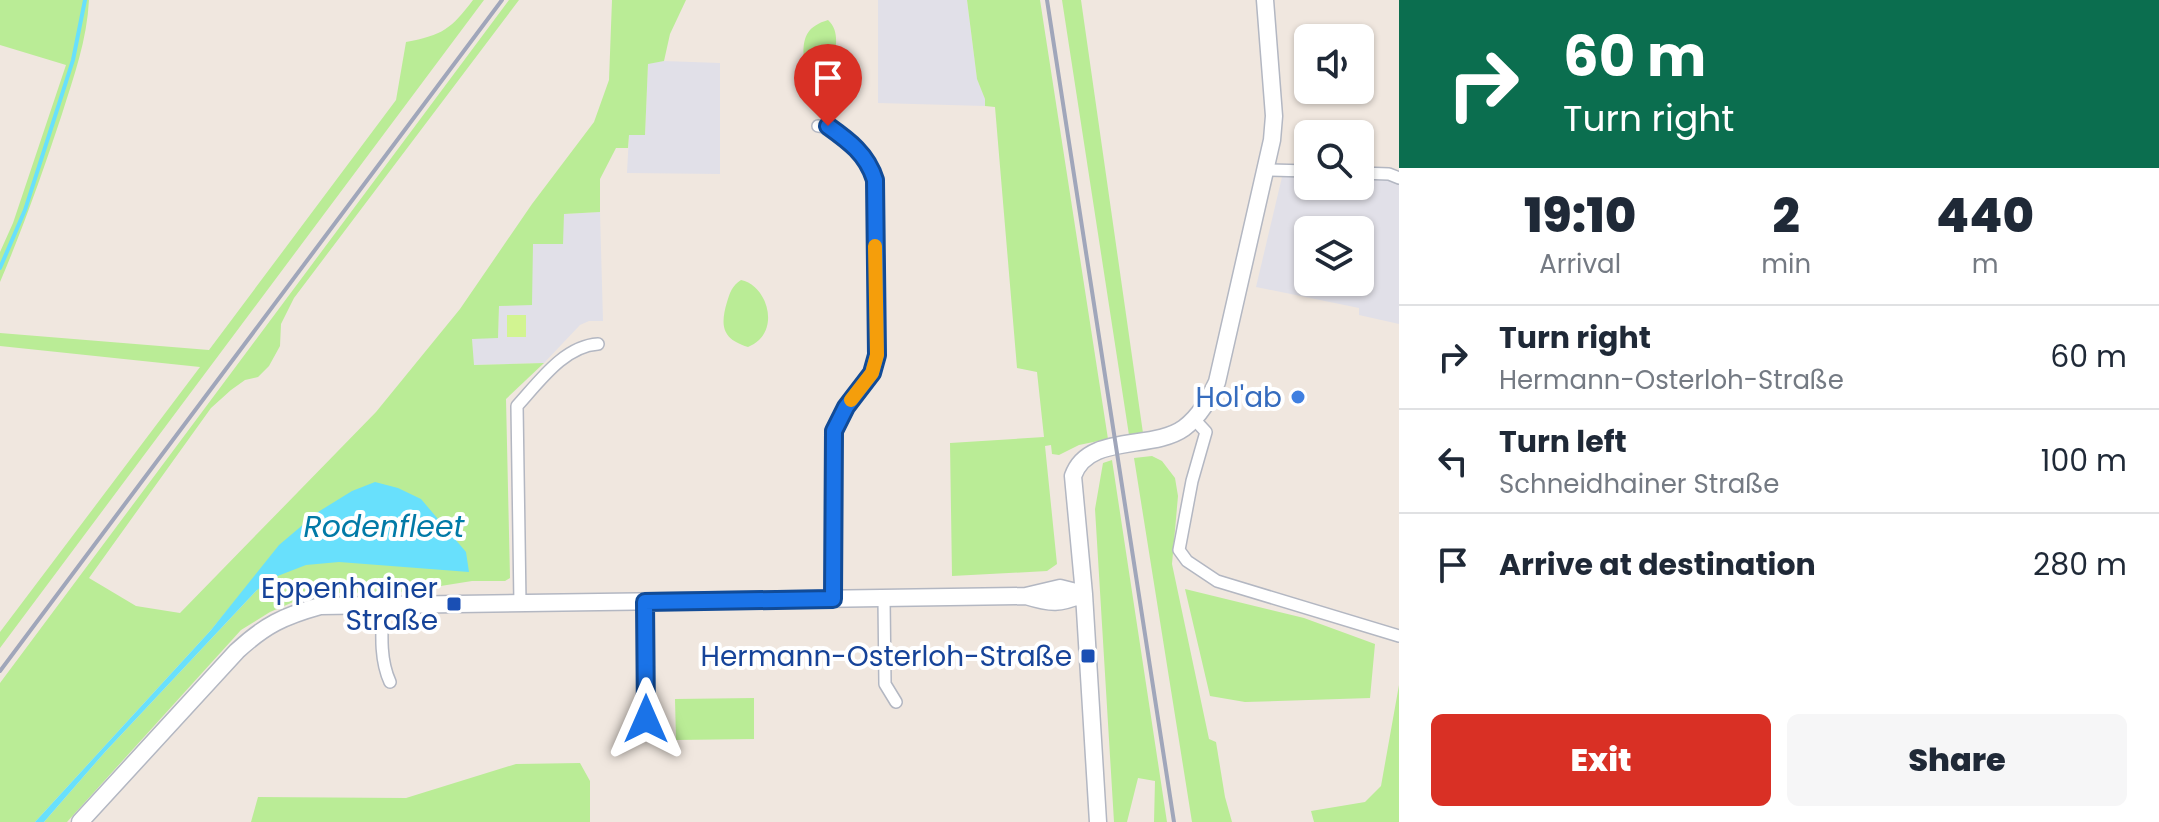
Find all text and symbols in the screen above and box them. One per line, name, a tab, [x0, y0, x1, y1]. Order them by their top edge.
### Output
text: 60 m	[1563, 17, 1706, 96]
map controls	[1294, 24, 1374, 296]
button: sound	[1294, 24, 1374, 104]
icon: right	[1431, 32, 1535, 136]
pin	[794, 44, 862, 126]
icon: arrive	[806, 56, 850, 100]
text: Turn right	[1563, 93, 1734, 144]
button: search	[1294, 120, 1374, 200]
text: 19:10	[1524, 182, 1636, 249]
text: 2	[1773, 182, 1800, 249]
text: 440	[1936, 182, 2034, 249]
button: layers	[1294, 216, 1374, 296]
text: Arrival	[1539, 246, 1621, 282]
text: min	[1761, 246, 1811, 282]
text: m	[1972, 246, 1998, 282]
text: Turn right	[1499, 316, 1651, 359]
icon: right	[1431, 335, 1475, 379]
text: 60 m	[2050, 335, 2127, 378]
text: Hermann-Osterloh-Straße	[1499, 362, 1844, 398]
place label: Hol'ab	[1196, 378, 1282, 417]
marker: Hol'ab	[1289, 388, 1307, 406]
text: Turn left	[1499, 420, 1627, 463]
icon: left	[1431, 439, 1475, 483]
text: 100 m	[2041, 439, 2127, 482]
text: Schneidhainer Straße	[1499, 466, 1779, 502]
water label: Rodenfleet	[304, 505, 466, 548]
icon: arrive	[1431, 543, 1475, 587]
text: Arrive at destination	[1499, 543, 1816, 586]
text: 280 m	[2033, 543, 2127, 586]
place label: Eppenhainer Straße	[261, 569, 438, 640]
marker: Eppenhainer Straße	[445, 595, 463, 613]
place label: Hermann-Osterloh-Straße	[701, 637, 1072, 676]
marker: Hermann-Osterloh-Straße	[1079, 647, 1097, 665]
position arrow	[604, 677, 688, 761]
button: Exit	[1431, 714, 1771, 806]
button: Share	[1787, 714, 2127, 806]

